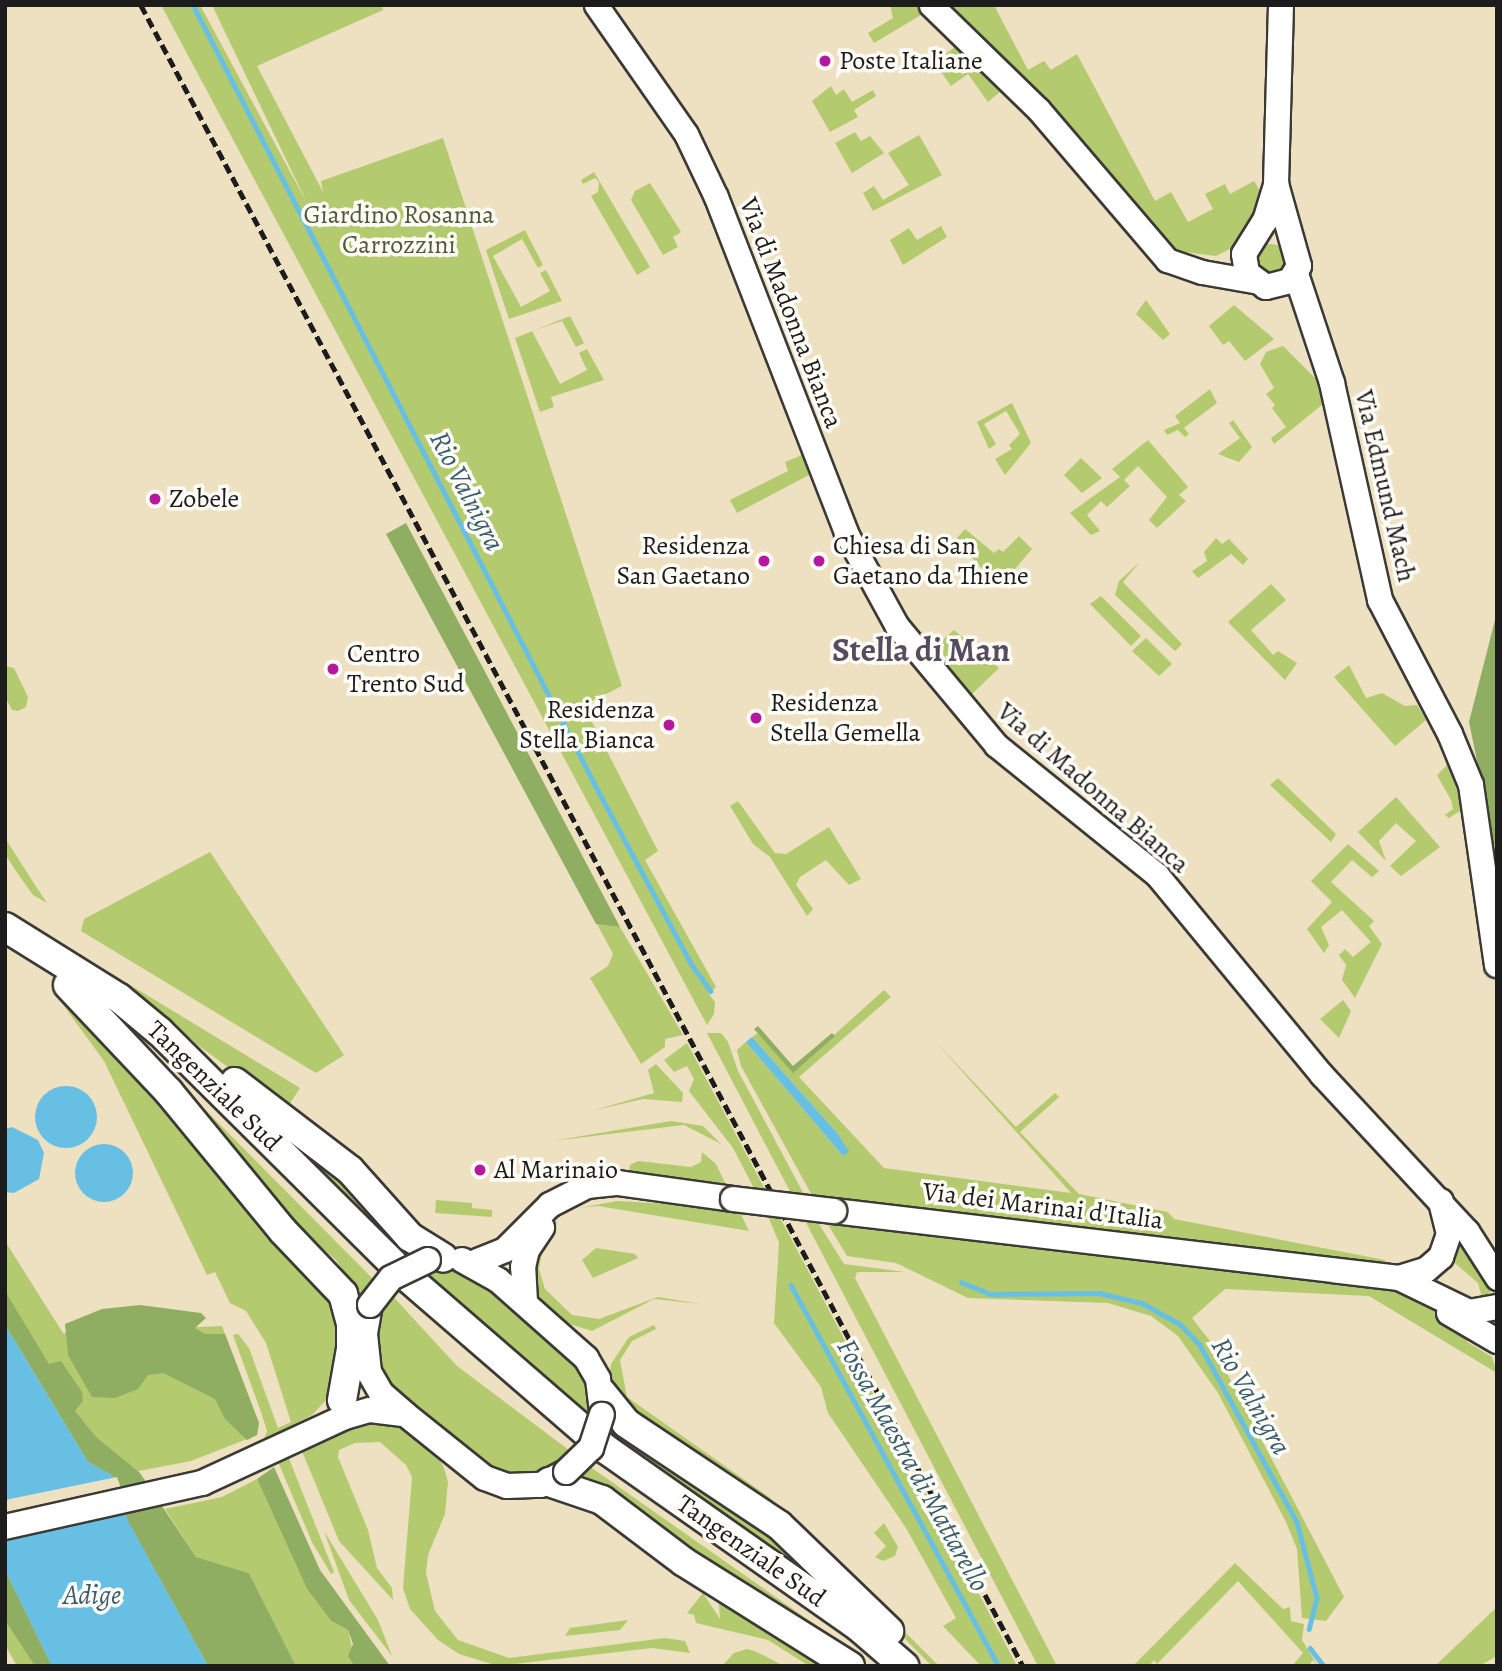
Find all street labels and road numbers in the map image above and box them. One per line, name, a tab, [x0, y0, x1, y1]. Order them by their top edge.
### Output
street label: Via di Madonna Bianca	[733, 193, 849, 433]
street label: Via Edmund Mach	[1348, 387, 1422, 585]
street label: Via di Madonna Bianca	[991, 696, 1195, 880]
street label: Tangenziale Sud	[140, 1014, 288, 1158]
street label: Via dei Marinai d'Italia	[921, 1176, 1165, 1236]
street label: Tangenziale Sud	[671, 1488, 831, 1614]

